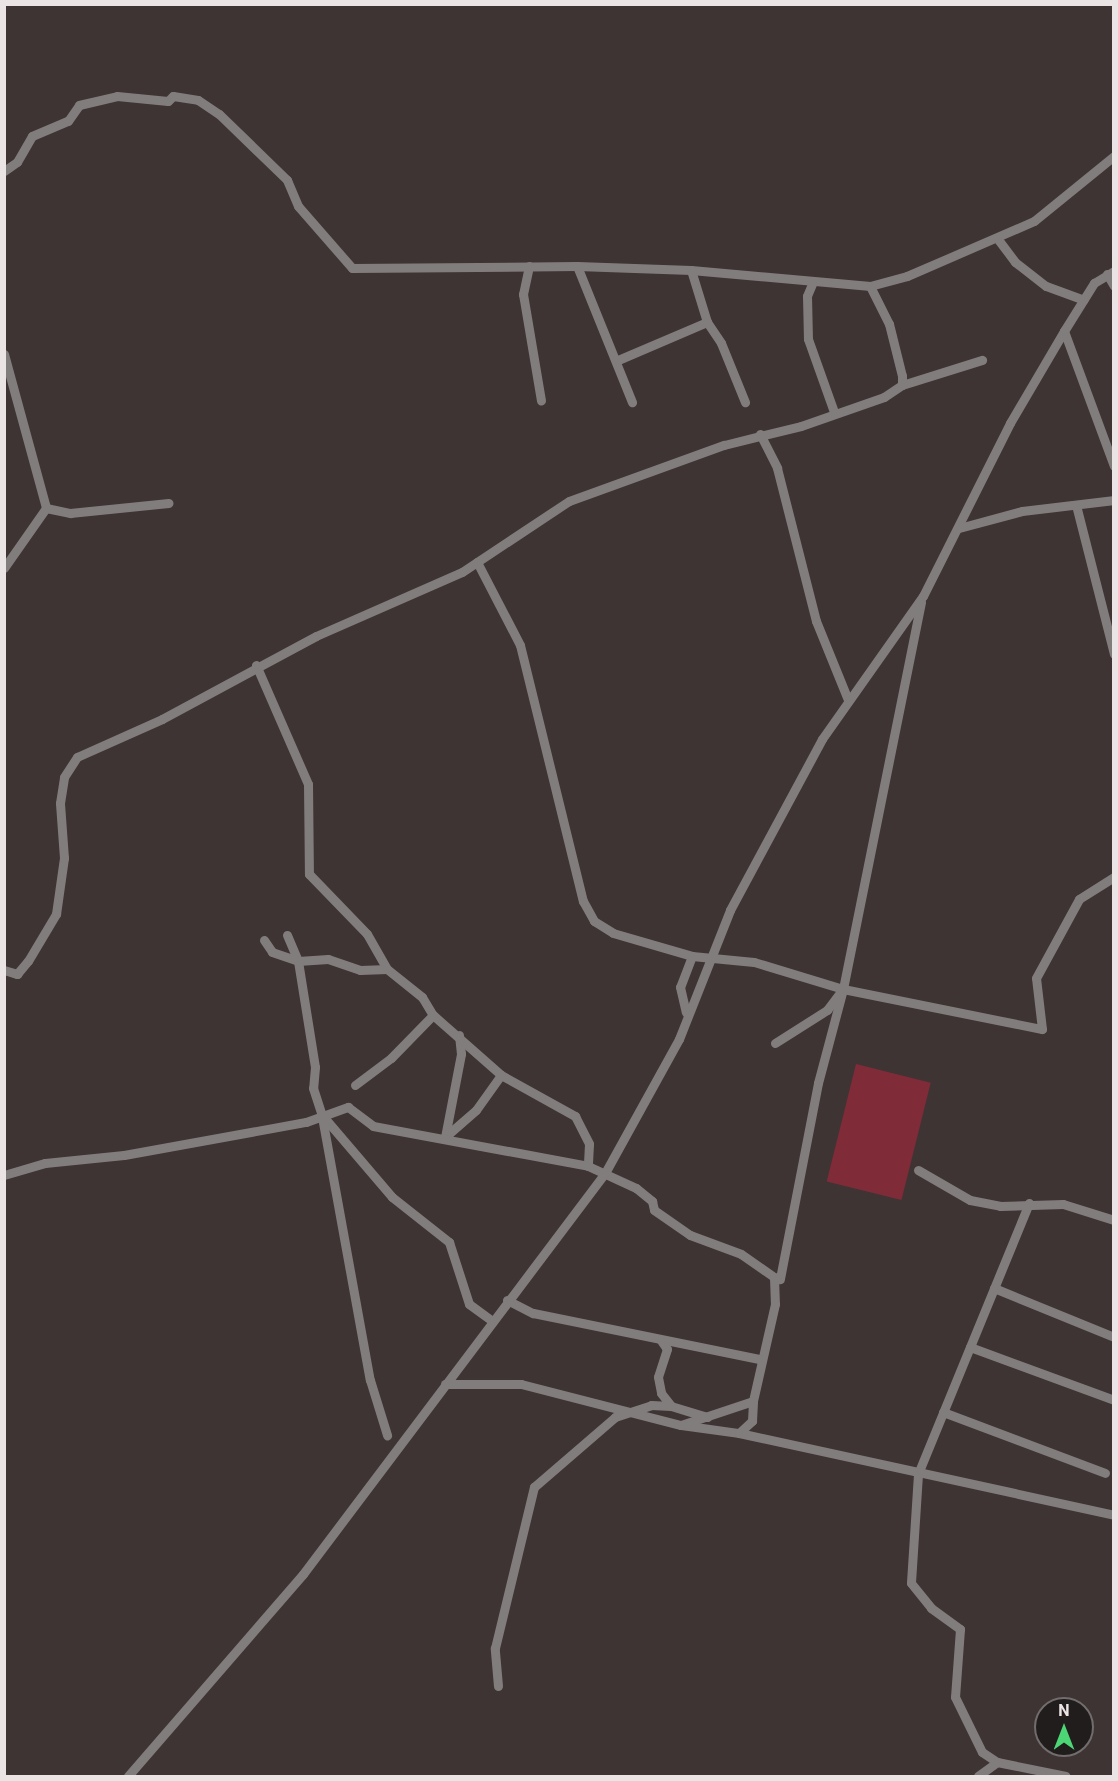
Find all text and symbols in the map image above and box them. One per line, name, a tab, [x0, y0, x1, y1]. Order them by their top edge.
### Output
north arrow	[1034, 1697, 1094, 1757]
text: N	[1058, 1701, 1070, 1720]

